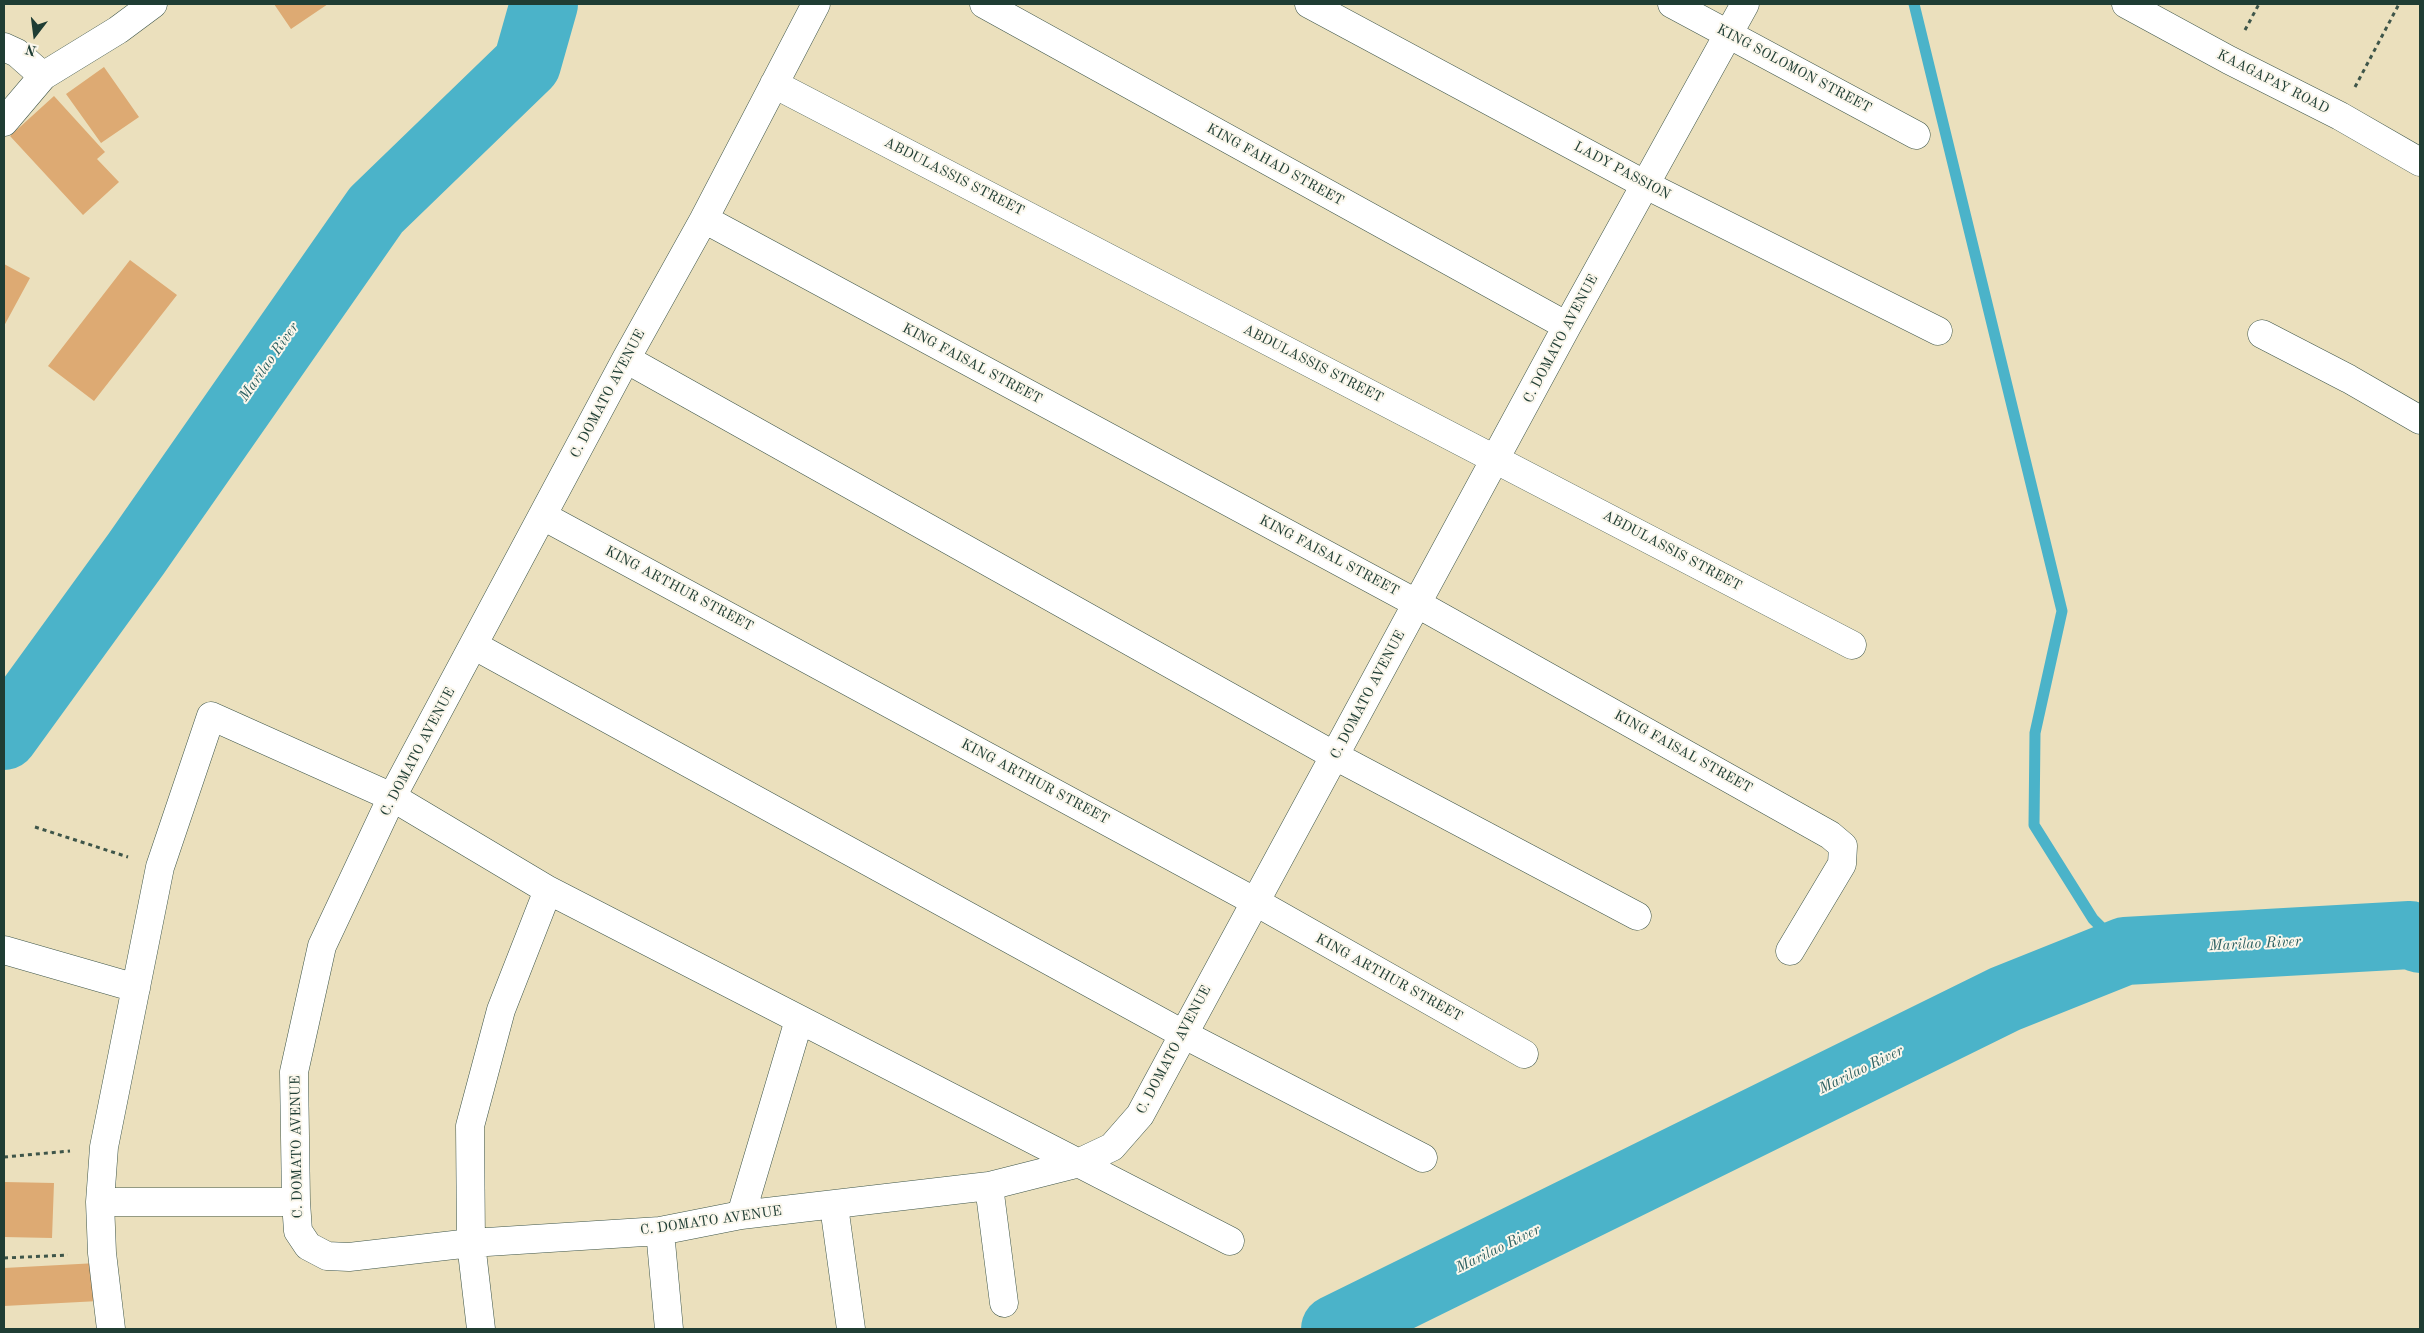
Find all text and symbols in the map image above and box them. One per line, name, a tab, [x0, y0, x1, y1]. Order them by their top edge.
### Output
north arrow	[10, 10, 60, 60]
street label: KING SOLOMON STREET	[1714, 21, 1874, 117]
text: N	[24, 41, 38, 58]
street label: KAAGAPAY ROAD	[2214, 46, 2332, 118]
street label: KING FAHAD STREET	[1203, 120, 1347, 210]
street label: ABDULASSIS STREET	[881, 134, 1027, 220]
street label: LADY PASSION	[1571, 138, 1673, 204]
street label: C. DOMATO AVENUE	[1520, 272, 1602, 406]
water label: Marilao River	[235, 319, 303, 405]
street label: KING FAISAL STREET	[899, 320, 1045, 408]
street label: ABDULASSIS STREET	[1240, 321, 1386, 407]
street label: C. DOMATO AVENUE	[567, 327, 649, 461]
street label: ABDULASSIS STREET	[1600, 507, 1744, 595]
street label: KING FAISAL STREET	[1256, 512, 1402, 600]
street label: KING ARTHUR STREET	[602, 543, 756, 635]
street label: C. DOMATO AVENUE	[1327, 628, 1409, 762]
street label: C. DOMATO AVENUE	[377, 685, 459, 819]
street label: KING FAISAL STREET	[1611, 707, 1755, 797]
street label: KING ARTHUR STREET	[958, 736, 1112, 828]
street label: KING ARTHUR STREET	[1313, 931, 1465, 1025]
water label: Marilao River	[2209, 933, 2301, 955]
street label: C. DOMATO AVENUE	[1133, 983, 1215, 1117]
water label: Marilao River	[1816, 1042, 1906, 1098]
street label: C. DOMATO AVENUE	[287, 1075, 307, 1219]
street label: C. DOMATO AVENUE	[639, 1203, 783, 1239]
water label: Marilao River	[1453, 1221, 1543, 1277]

